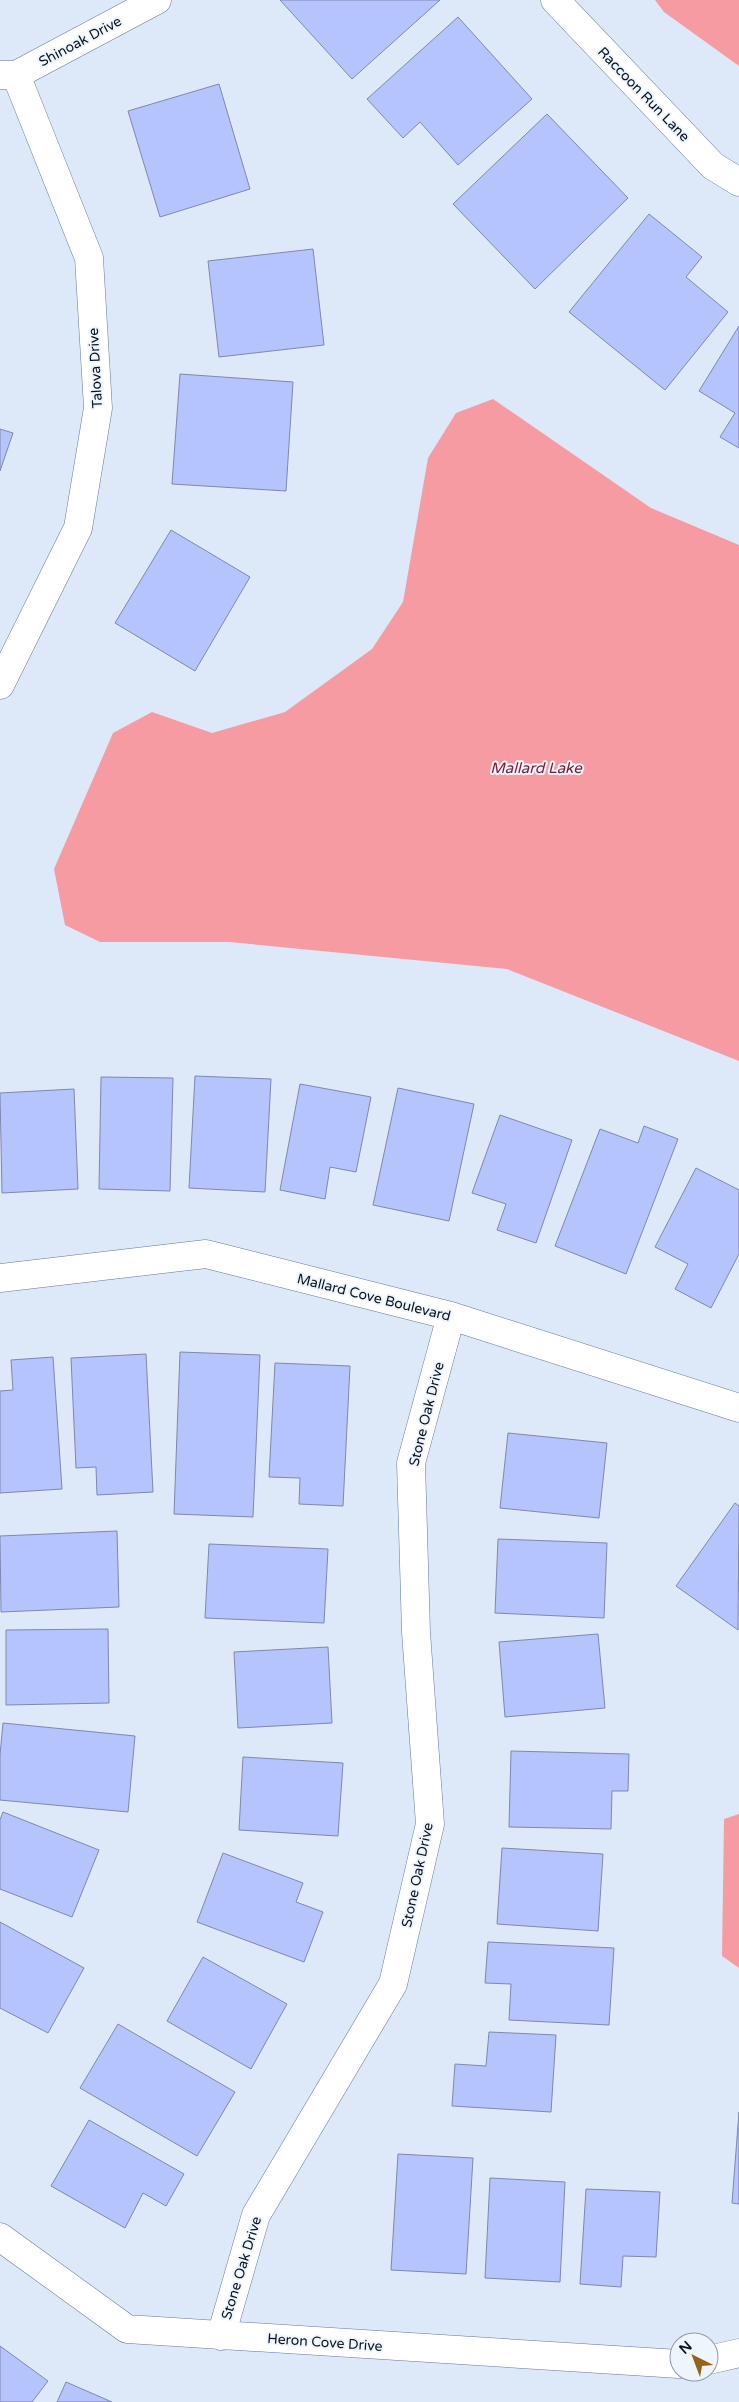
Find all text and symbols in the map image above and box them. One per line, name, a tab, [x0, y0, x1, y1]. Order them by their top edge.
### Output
street label: Shinoak Drive	[36, 12, 125, 70]
street label: Raccoon Run Lane	[594, 44, 693, 145]
street label: Talova Drive	[85, 327, 106, 409]
water label: Mallard Lake	[490, 759, 583, 777]
street label: Mallard Cove Boulevard	[295, 1270, 453, 1325]
street label: Stone Oak Drive	[405, 1360, 448, 1468]
street label: Stone Oak Drive	[398, 1821, 437, 1929]
street label: Stone Oak Drive	[218, 2214, 265, 2322]
street label: Heron Cove Drive	[267, 2330, 383, 2355]
north arrow	[669, 2332, 719, 2382]
text: N	[676, 2338, 696, 2358]

